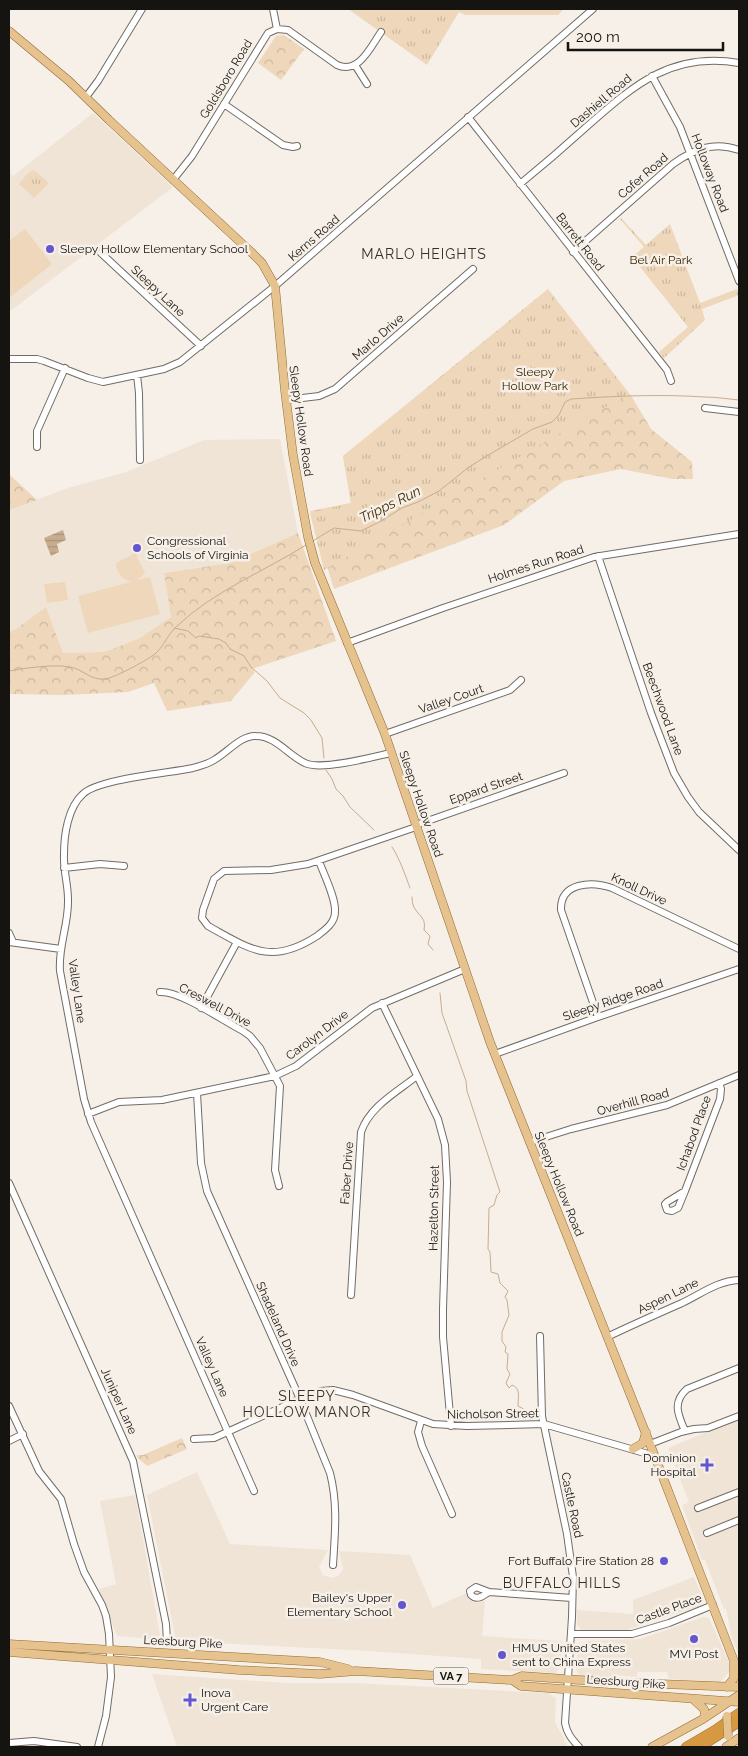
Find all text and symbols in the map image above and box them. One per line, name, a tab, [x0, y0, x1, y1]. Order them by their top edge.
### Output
scale bar	[568, 20, 723, 52]
text: 200 m	[576, 28, 620, 46]
street label: Goldsboro Road	[197, 37, 255, 121]
street label: Dashiell Road	[568, 71, 634, 131]
street label: Holloway Road	[689, 132, 731, 214]
street label: Cofer Road	[615, 150, 671, 202]
street label: Barrett Road	[553, 210, 607, 274]
street label: Kerns Road	[286, 212, 342, 264]
place label: Sleepy Hollow Elementary School	[60, 242, 249, 256]
marker: Sleepy Hollow Elementary School	[44, 243, 56, 255]
district label: MARLO HEIGHTS	[361, 246, 487, 262]
park label: Bel Air Park	[630, 253, 693, 267]
street label: Sleepy Lane	[128, 262, 188, 320]
street label: Marlo Drive	[350, 311, 406, 363]
street label: Sleepy Hollow Road	[286, 365, 316, 477]
park label: Sleepy Hollow Park	[502, 365, 569, 393]
water label: Tripps Run	[357, 482, 423, 526]
place label: Congressional Schools of Virginia	[147, 534, 249, 562]
marker: Congressional Schools of Virginia	[131, 542, 143, 554]
street label: Holmes Run Road	[486, 542, 586, 586]
street label: Beechwood Lane	[640, 661, 686, 757]
street label: Valley Court	[417, 681, 485, 717]
street label: Sleepy Hollow Road	[396, 749, 446, 859]
street label: Eppard Street	[448, 769, 524, 807]
street label: Knoll Drive	[609, 870, 669, 908]
street label: Valley Lane	[66, 958, 88, 1024]
street label: Sleepy Ridge Road	[561, 976, 665, 1024]
street label: Creswell Drive	[177, 980, 253, 1030]
street label: Carolyn Drive	[283, 1007, 351, 1063]
street label: Overhill Road	[595, 1086, 671, 1118]
street label: Ichabod Place	[674, 1094, 714, 1172]
street label: Sleepy Hollow Road	[532, 1130, 586, 1238]
street label: Faber Drive	[338, 1141, 356, 1205]
street label: Hazelton Street	[426, 1165, 442, 1251]
street label: Aspen Lane	[635, 1275, 701, 1317]
street label: Shadeland Drive	[253, 1279, 303, 1369]
street label: Valley Lane	[193, 1335, 231, 1399]
street label: Juniper Lane	[98, 1366, 140, 1436]
district label: SLEEPY HOLLOW MANOR	[243, 1388, 371, 1420]
street label: Nicholson Street	[447, 1406, 539, 1422]
place label: Dominion Hospital	[643, 1451, 697, 1479]
marker: Dominion Hospital	[700, 1458, 714, 1472]
street label: Castle Road	[558, 1471, 586, 1539]
place label: Fort Buffalo Fire Station 28	[508, 1554, 654, 1568]
marker: Fort Buffalo Fire Station 28	[658, 1555, 670, 1567]
district label: BUFFALO HILLS	[503, 1575, 621, 1591]
place label: Bailey's Upper Elementary School	[287, 1591, 393, 1619]
street label: Castle Place	[634, 1591, 704, 1627]
marker: Bailey's Upper Elementary School	[396, 1599, 408, 1611]
street label: Leesburg Pike	[143, 1633, 223, 1651]
marker: MVI Post	[688, 1633, 700, 1645]
place label: HMUS United States sent to China Express	[512, 1641, 631, 1669]
place label: MVI Post	[669, 1647, 719, 1661]
marker: HMUS United States sent to China Express	[496, 1649, 508, 1661]
road number: VA 7	[434, 1668, 468, 1684]
street label: Leesburg Pike	[586, 1672, 666, 1692]
place label: Inova Urgent Care	[201, 1686, 268, 1714]
marker: Inova Urgent Care	[183, 1693, 197, 1707]

